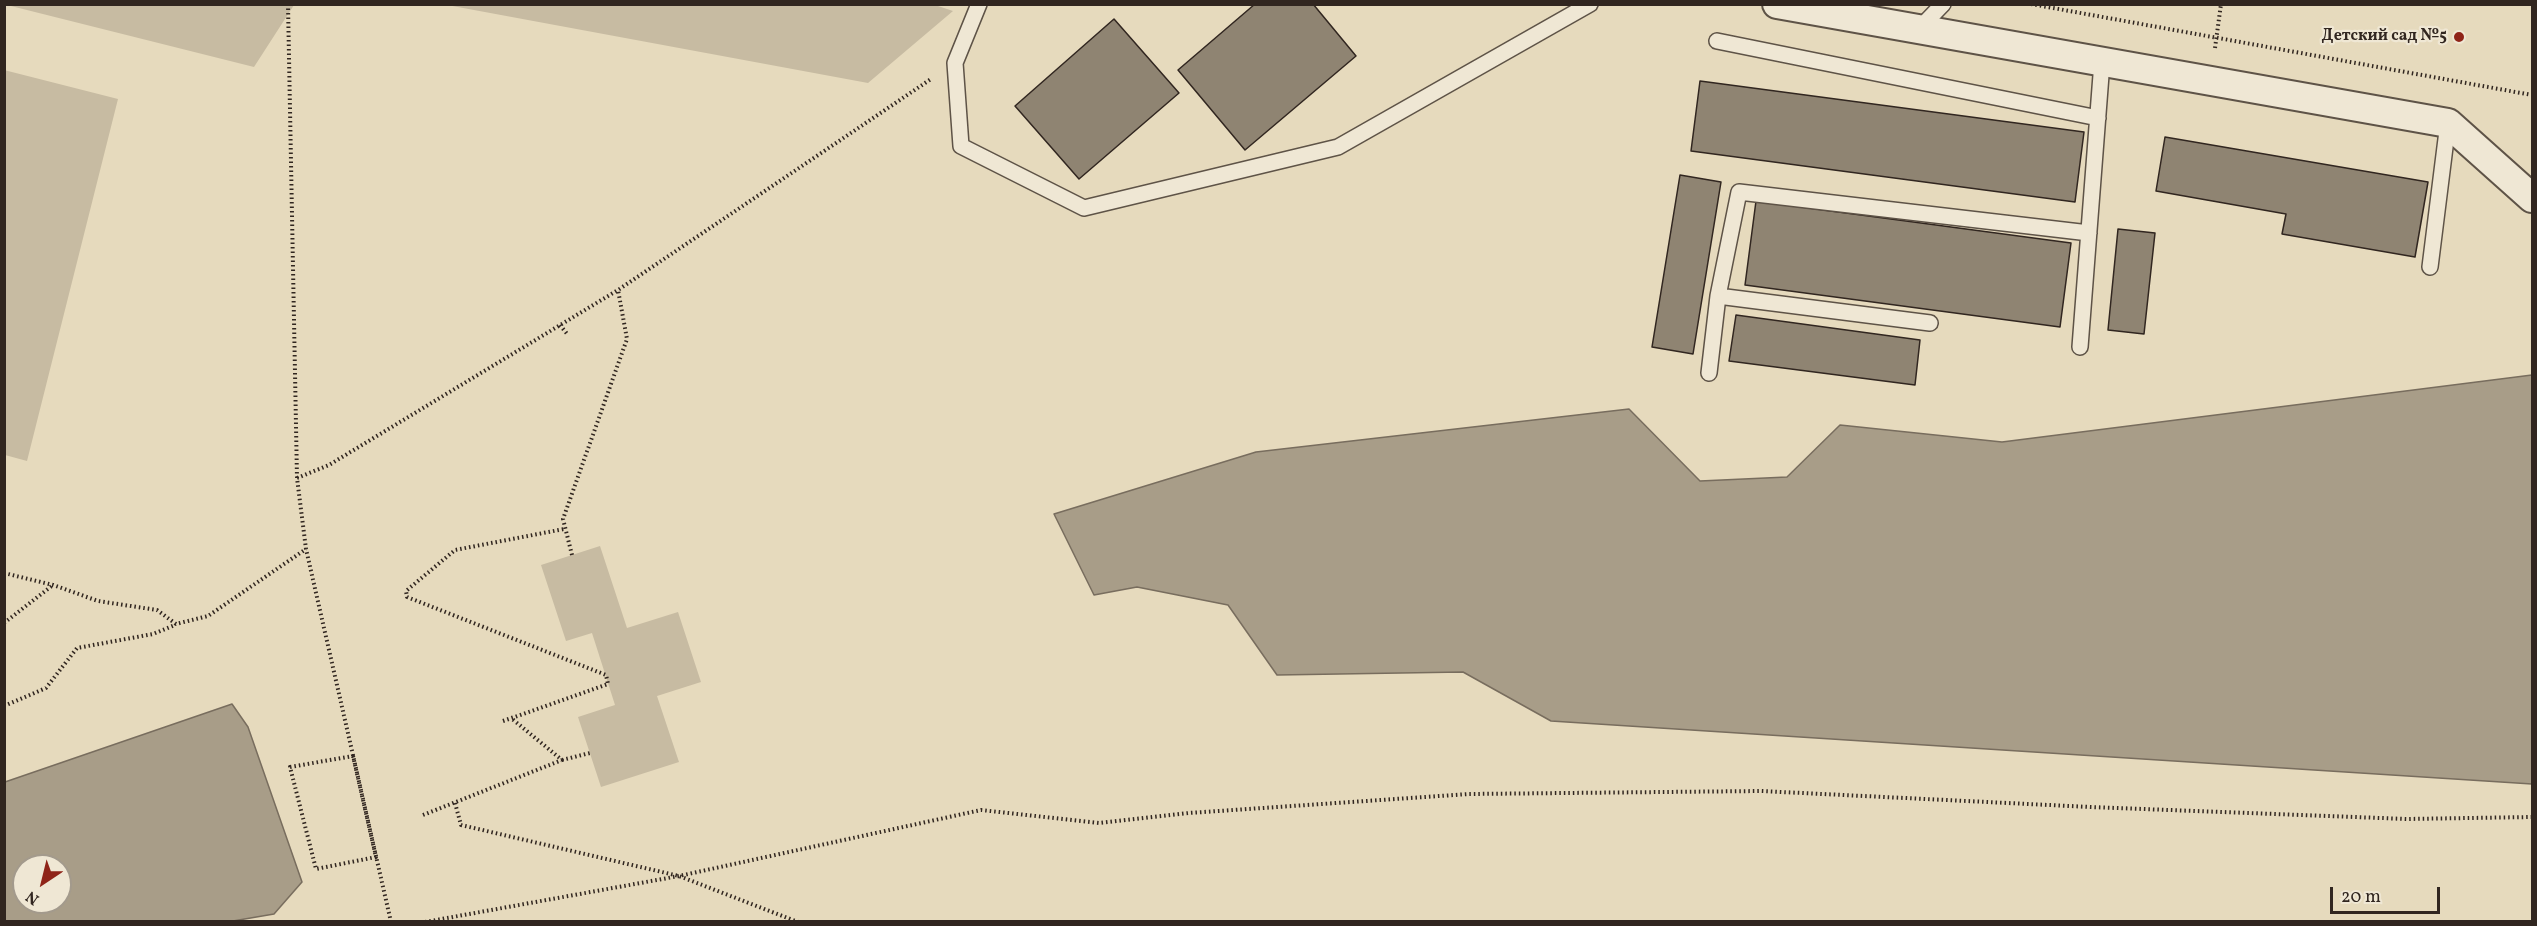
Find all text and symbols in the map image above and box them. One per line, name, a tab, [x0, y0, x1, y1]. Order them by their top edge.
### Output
place label: Детский сад №5	[2322, 27, 2447, 47]
marker: Детский сад №5	[2452, 30, 2466, 44]
north arrow	[12, 854, 72, 914]
scale bar	[2333, 875, 2442, 913]
text: N	[22, 885, 44, 909]
text: 20 m	[2341, 885, 2381, 910]

